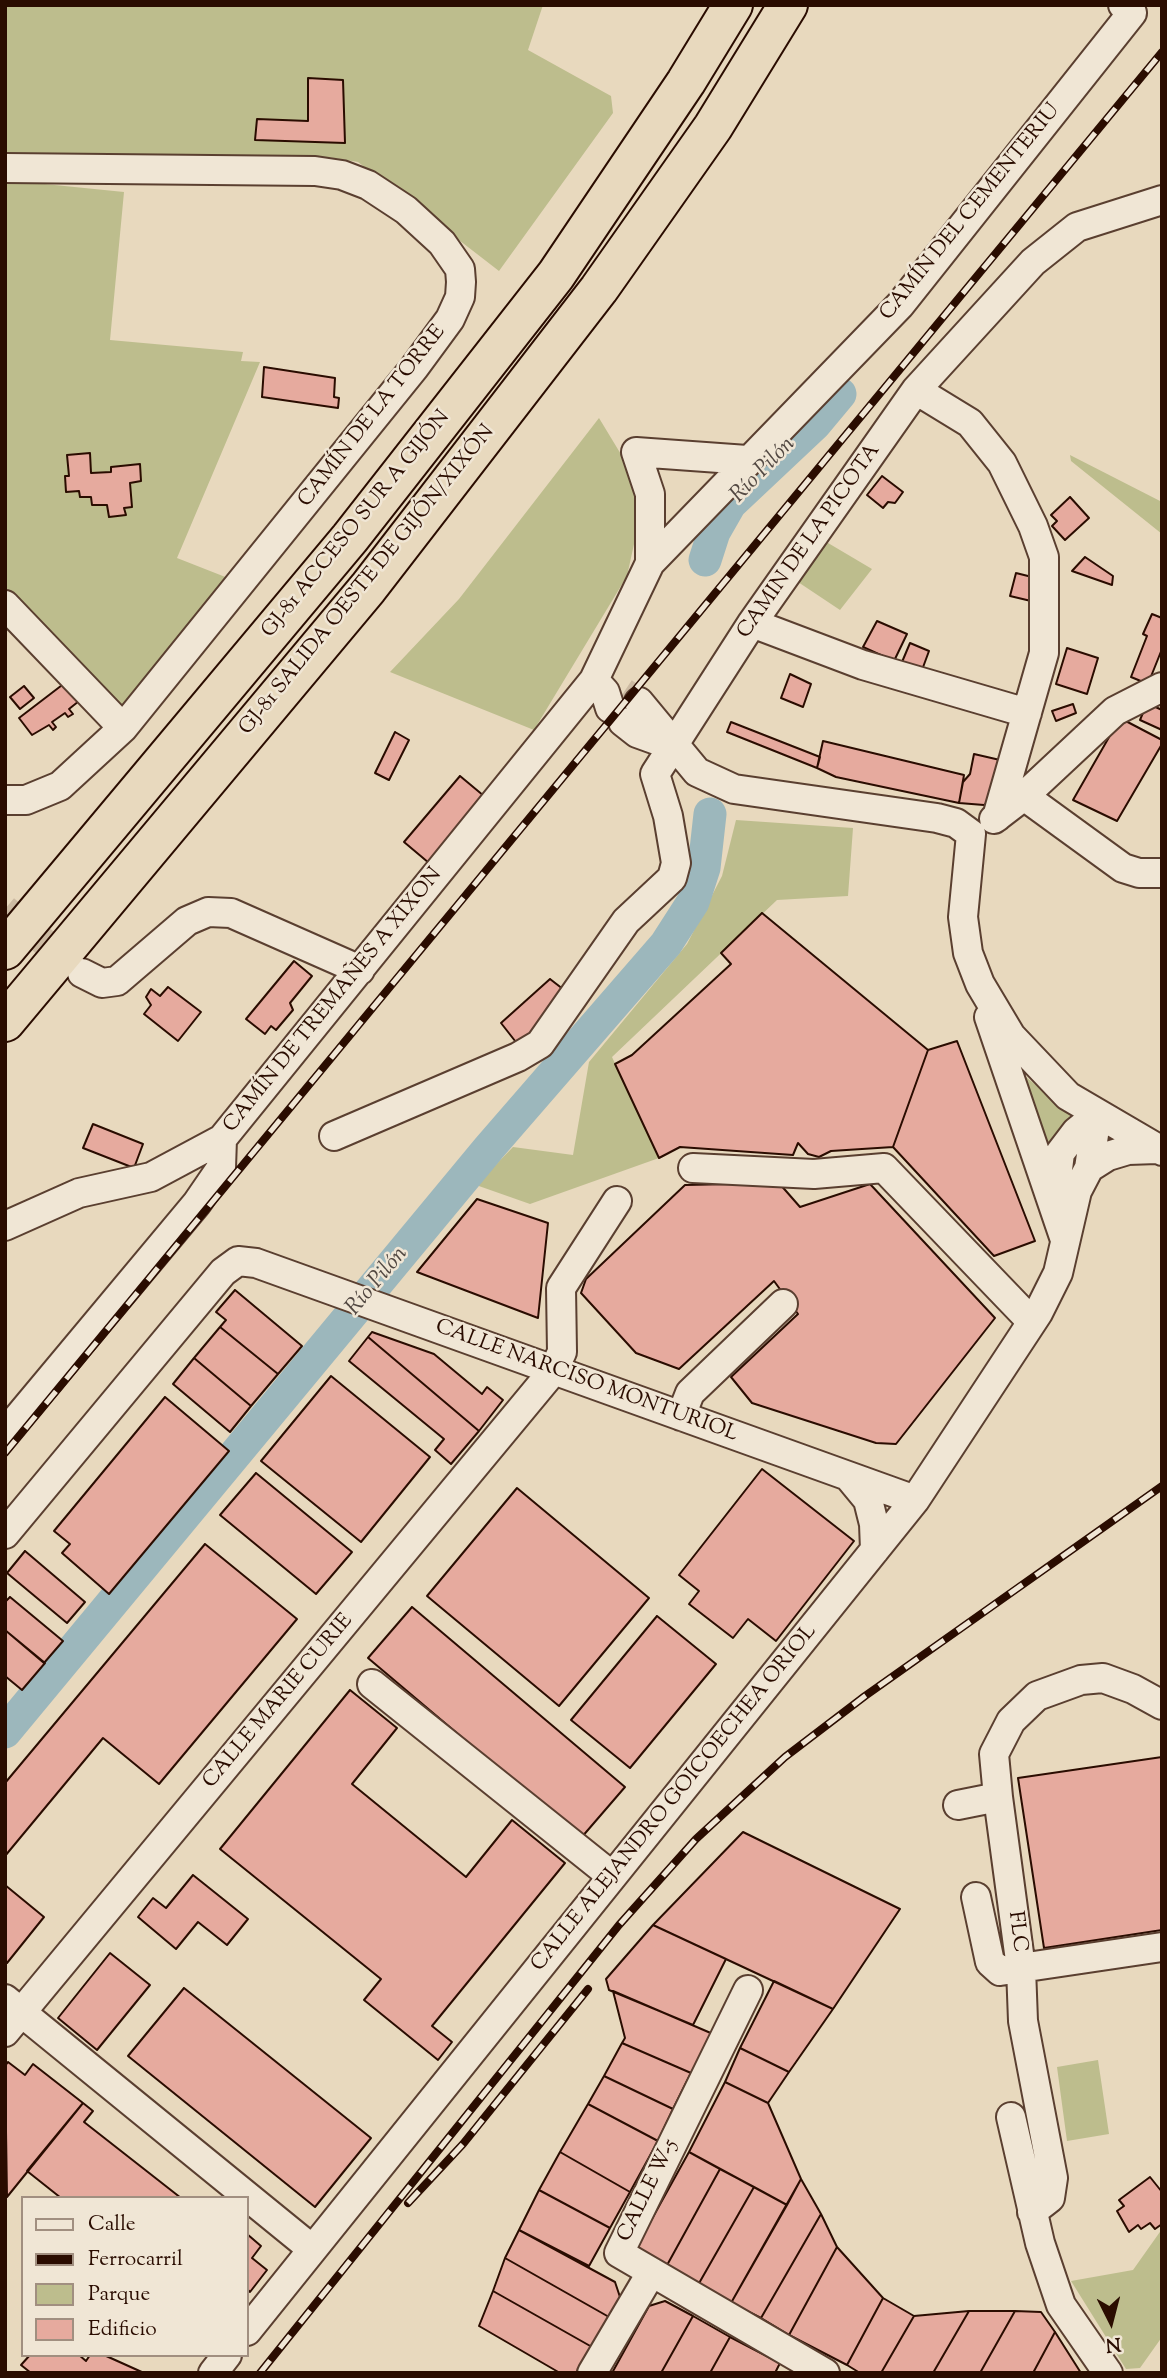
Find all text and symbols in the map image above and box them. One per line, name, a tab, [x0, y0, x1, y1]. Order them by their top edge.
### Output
street label: CAMÍN DEL CEMENTERIU	[876, 99, 1066, 327]
street label: CAMÍN DE LA TORRE	[294, 321, 452, 513]
street label: GJ-81 ACCESO SUR A GIJÓN	[257, 406, 457, 644]
street label: GJ-81 SALIDA OESTE DE GIJÓN/XIXÓN	[235, 421, 501, 741]
water label: Río Pilón	[726, 432, 802, 510]
street label: CAMIN DE LA PICOTA	[733, 440, 887, 644]
street label: CAMÍN DE TREMAÑES A XIXON	[219, 864, 449, 1138]
water label: Río Pilón	[341, 1242, 415, 1322]
street label: CALLE NARCISO MONTURIOL	[431, 1315, 741, 1449]
street label: CALLE MARIE CURIE	[199, 1610, 359, 1794]
street label: CALLE ALEJANDRO GOICOECHEA ORIOL	[527, 1620, 823, 1978]
street label: FLC	[1001, 1910, 1031, 1954]
street label: CALLE W-5	[613, 2136, 685, 2246]
legend	[21, 2196, 248, 2357]
text: Calle	[88, 2210, 136, 2240]
text: Ferrocarril	[88, 2245, 183, 2275]
text: Parque	[88, 2280, 150, 2310]
north arrow	[1076, 2287, 1146, 2357]
text: Edificio	[88, 2315, 157, 2345]
text: N	[1104, 2329, 1122, 2358]

